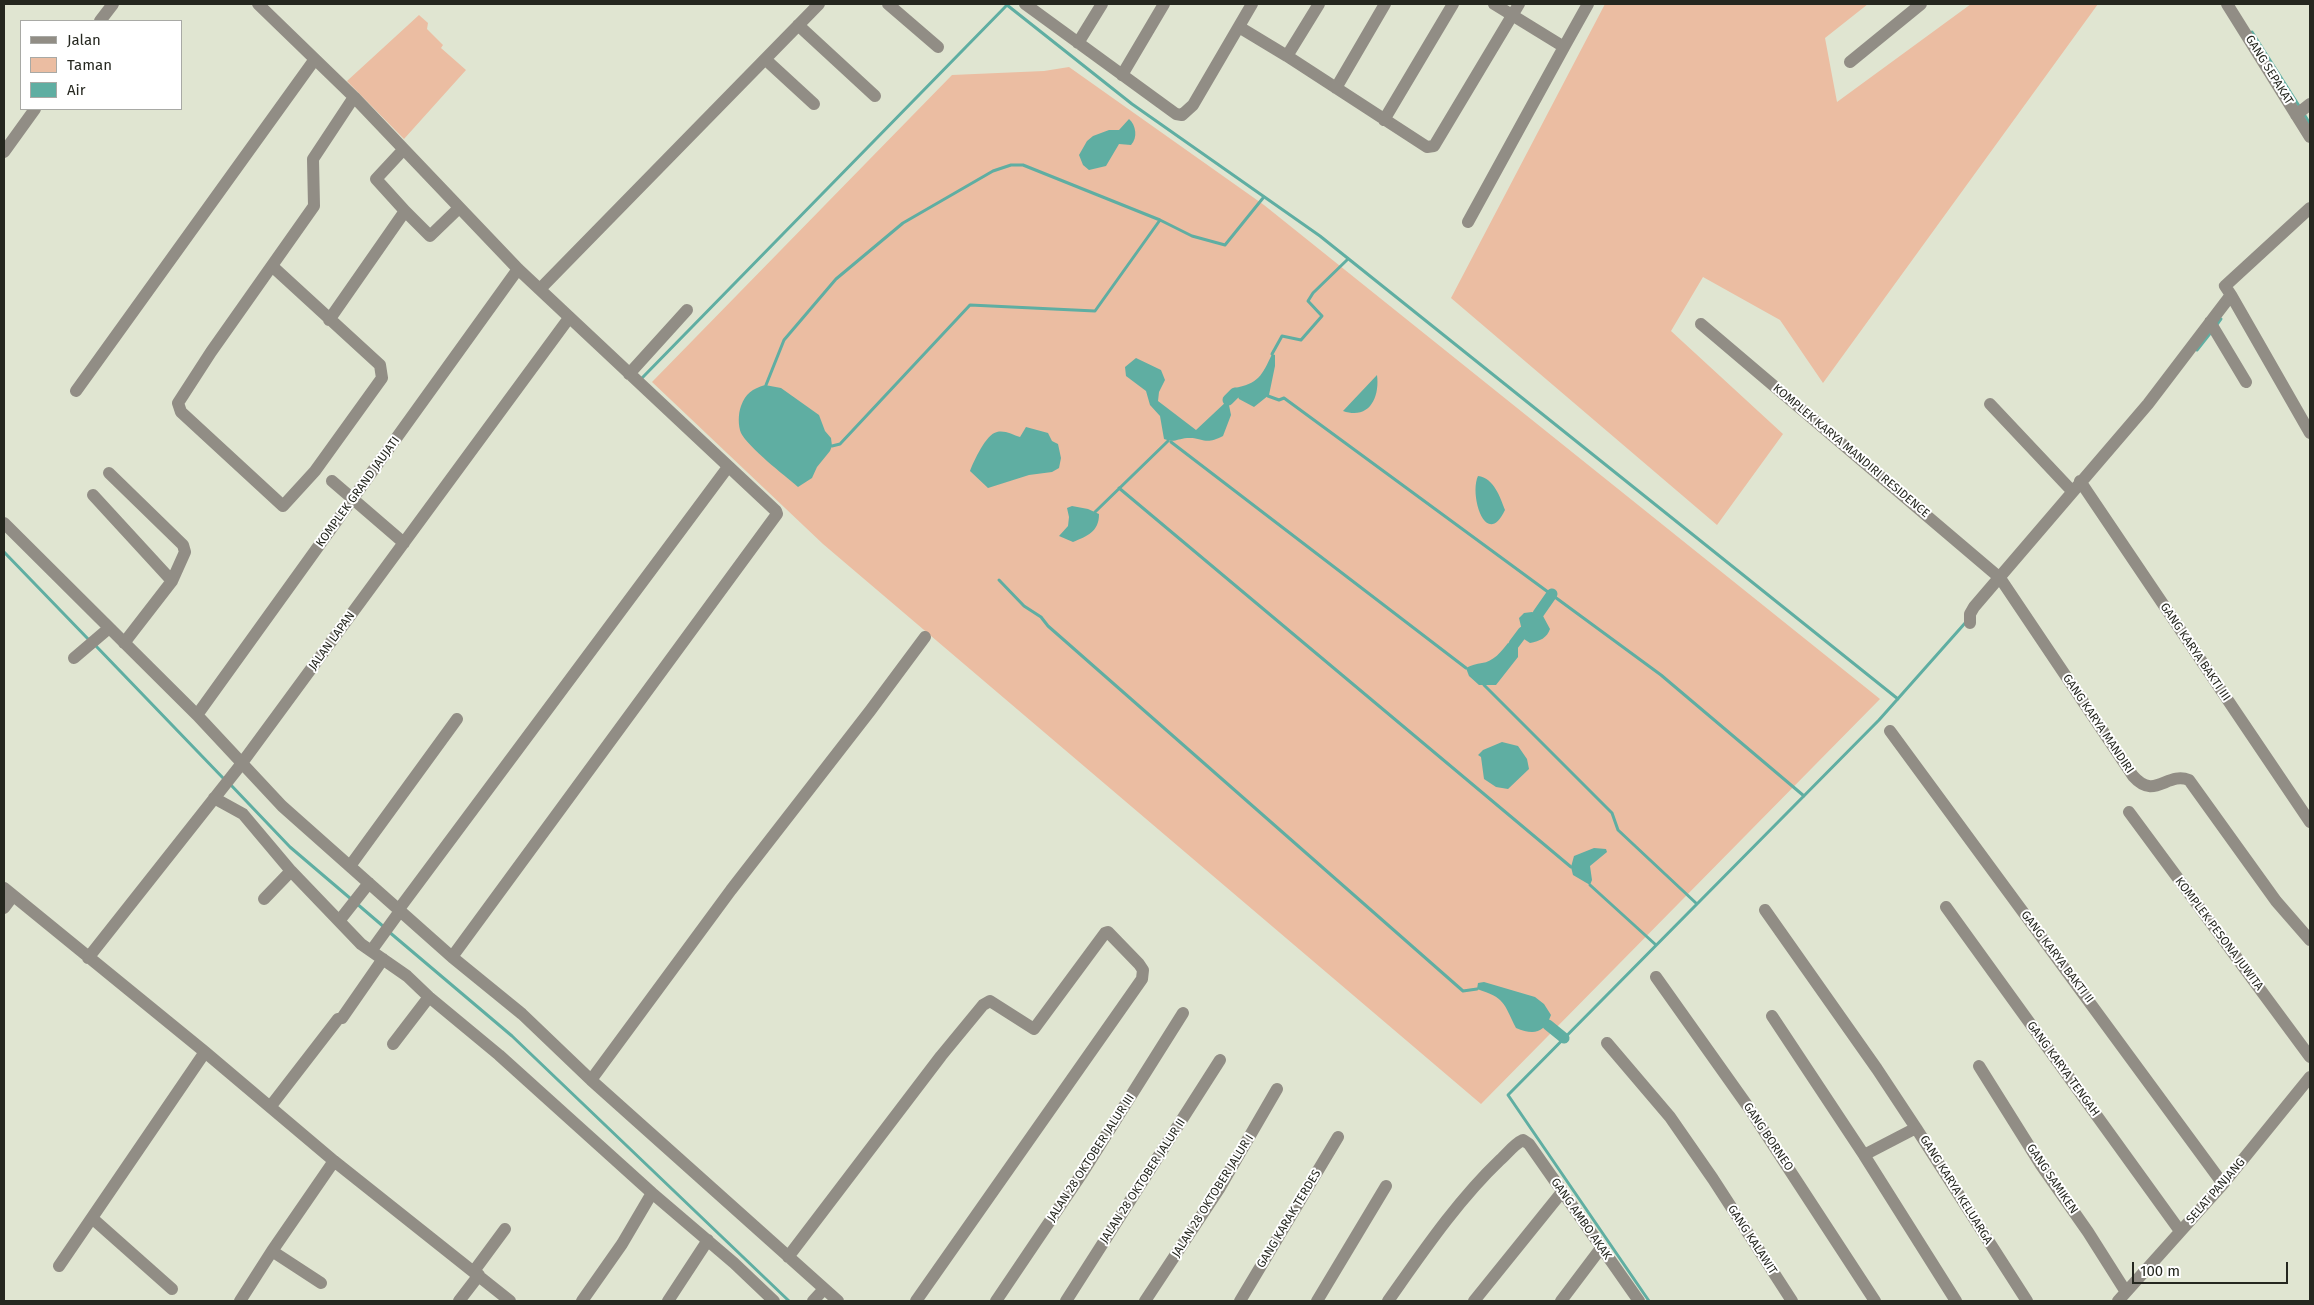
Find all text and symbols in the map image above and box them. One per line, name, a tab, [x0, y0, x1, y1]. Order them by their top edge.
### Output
legend	[20, 20, 182, 110]
text: Jalan	[67, 31, 101, 49]
street label: GANG SEPAKAT	[2242, 33, 2296, 107]
text: Taman	[67, 56, 112, 74]
text: Air	[67, 81, 86, 99]
street label: KOMPLEK KARYA MANDIRI RESIDENCE	[1770, 381, 1932, 521]
street label: KOMPLEK GRAND JAUJATI	[313, 434, 403, 550]
street label: GANG KARYA BAKTI III	[2157, 600, 2233, 704]
street label: JALAN LAPAN	[306, 609, 358, 673]
street label: GANG KARYA MANDIRI	[2059, 672, 2137, 776]
street label: KOMPLEK PESONA JUWITA	[2172, 875, 2266, 993]
street label: GANG KARYA BAKTI II	[2018, 908, 2096, 1006]
street label: GANG KARYA TENGAH	[2024, 1019, 2102, 1119]
street label: JALAN 28 OKTOBER JALUR III	[1044, 1091, 1138, 1225]
street label: GANG BORNEO	[1740, 1100, 1796, 1174]
street label: JALAN 28 OKTOBER JALUR II	[1097, 1116, 1189, 1246]
street label: JALAN 28 OKTOBER JALUR I	[1169, 1132, 1257, 1260]
street label: GANG KARYA KELUARGA	[1917, 1133, 1995, 1247]
street label: GANG SAMIKEN	[2023, 1141, 2081, 1217]
street label: SELAT PANJANG	[2184, 1155, 2248, 1227]
street label: GANG KARAK TERDES	[1254, 1167, 1324, 1271]
street label: GANG AMBO AKAK	[1547, 1175, 1615, 1263]
street label: GANG KALAWIT	[1724, 1203, 1780, 1277]
scale bar	[2134, 1252, 2290, 1284]
text: 100 m	[2140, 1262, 2180, 1280]

